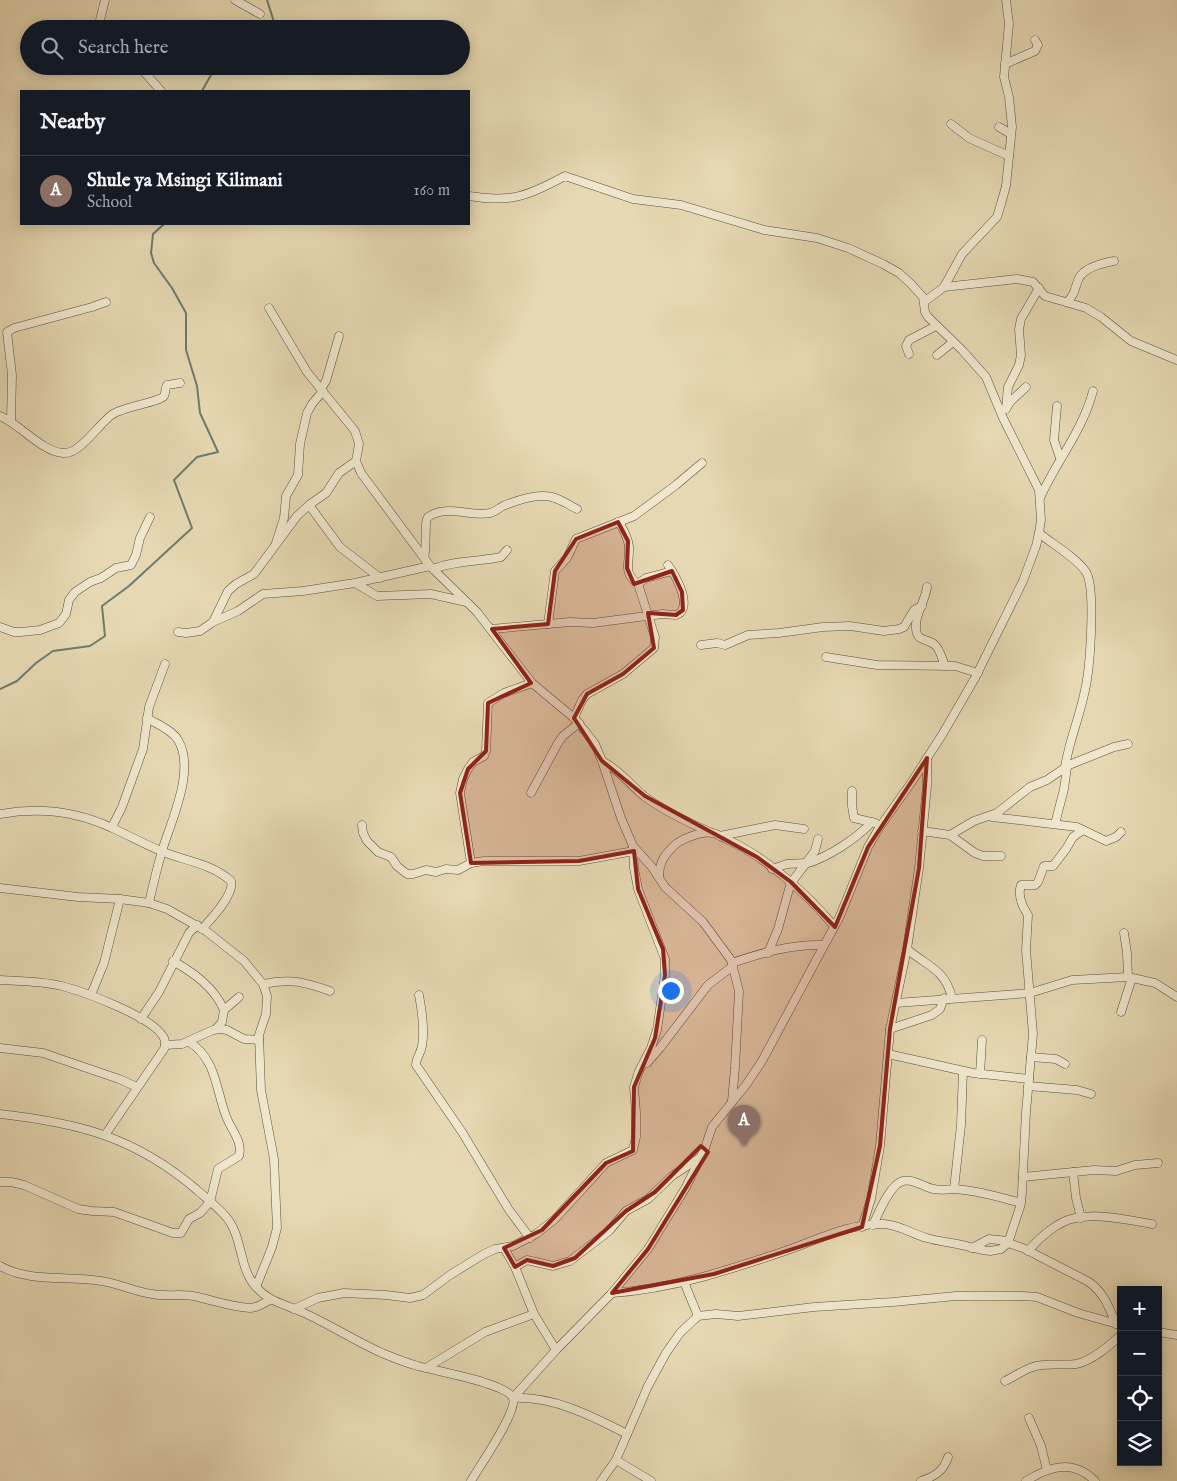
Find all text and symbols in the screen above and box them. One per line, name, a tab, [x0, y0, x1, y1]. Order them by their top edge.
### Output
search box	[20, 20, 470, 75]
icon: search	[38, 34, 66, 62]
text: Search here	[78, 36, 169, 60]
text: Nearby	[40, 109, 105, 136]
text: Shule ya Msingi Kilimani	[87, 169, 283, 193]
text: A	[51, 181, 61, 201]
text: 160 m	[414, 181, 450, 201]
text: School	[87, 193, 132, 213]
your location	[658, 978, 684, 1004]
pin: A	[728, 1105, 760, 1146]
map controls	[1117, 1286, 1162, 1466]
button: +	[1117, 1286, 1162, 1331]
button: −	[1117, 1331, 1162, 1376]
button: locate	[1117, 1376, 1162, 1421]
button: layers	[1117, 1421, 1162, 1466]

